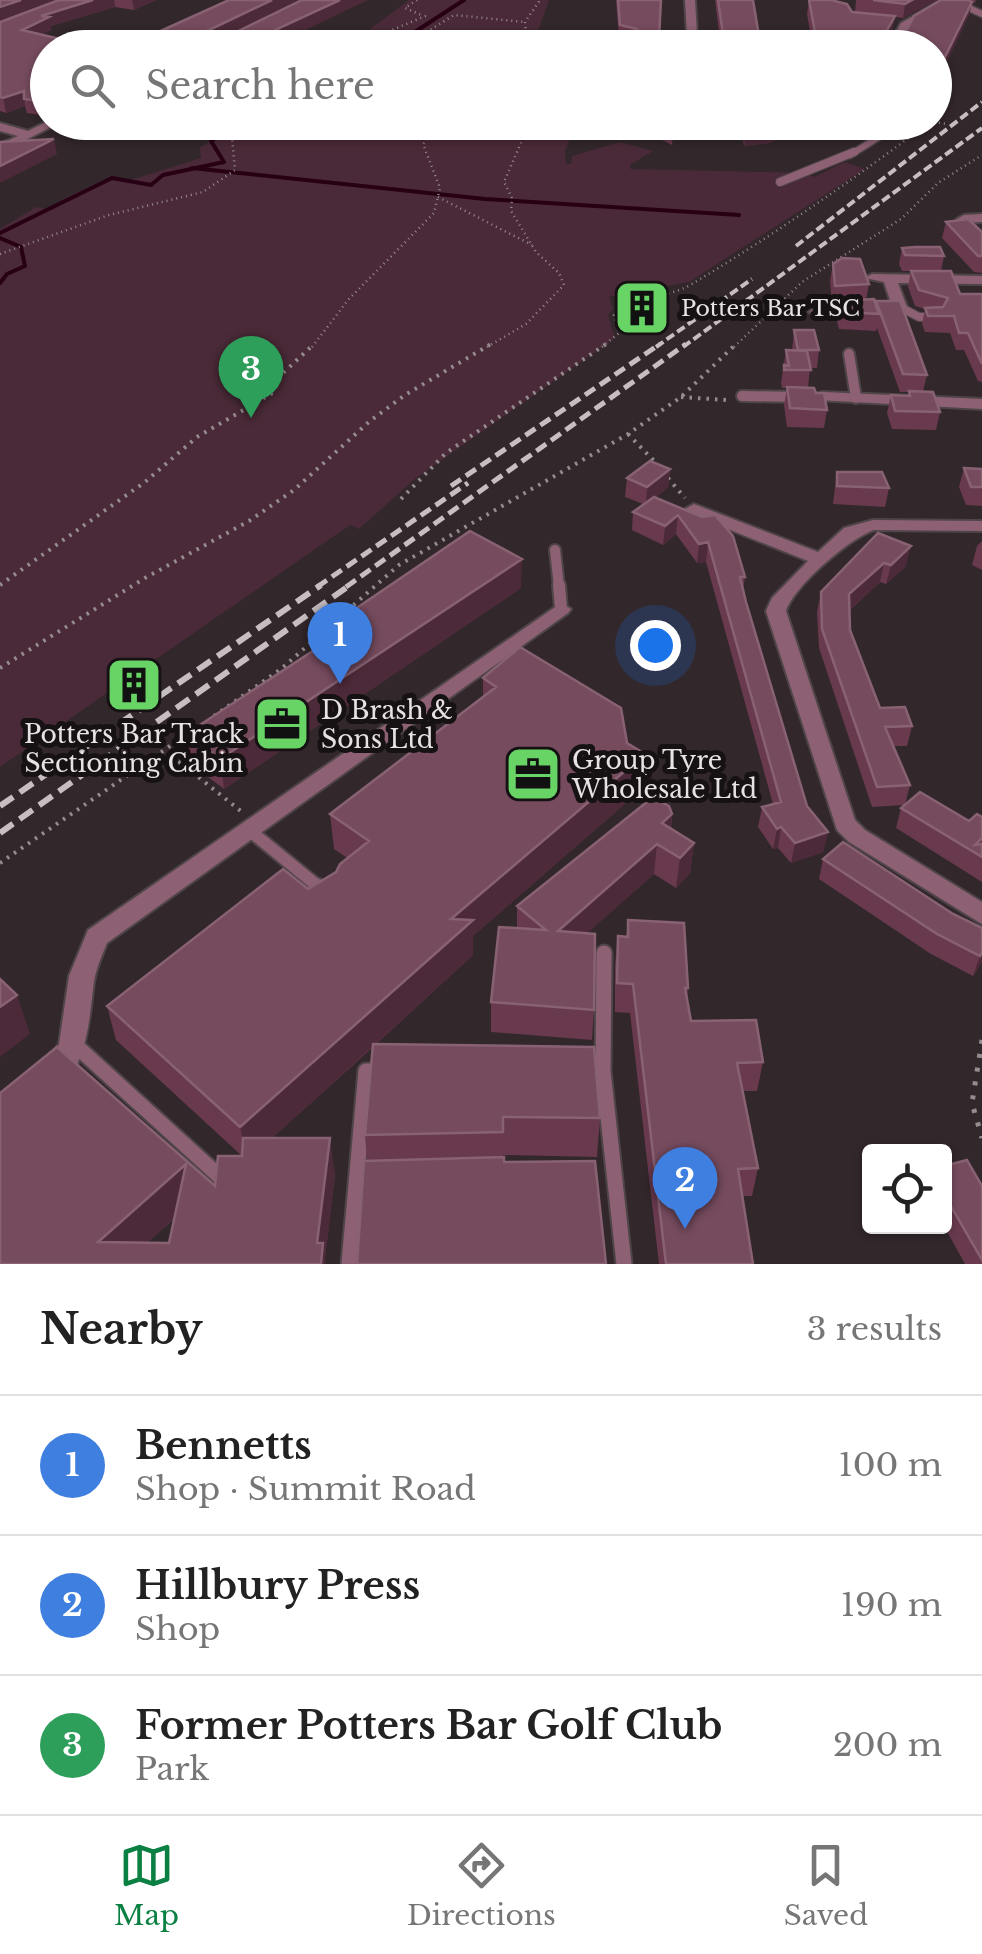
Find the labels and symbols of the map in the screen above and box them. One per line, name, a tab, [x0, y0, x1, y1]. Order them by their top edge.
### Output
building icon: Potters Bar TSC	[612, 278, 672, 338]
place label: Potters Bar TSC	[681, 295, 860, 322]
pin: 3	[218, 336, 284, 418]
pin: 1	[308, 602, 372, 684]
your location	[630, 620, 681, 671]
building icon: Potters Bar Track Sectioning Cabin	[104, 655, 164, 715]
office icon: D Brash & Sons Ltd	[252, 694, 312, 754]
place label: D Brash & Sons Ltd	[321, 695, 453, 755]
place label: Potters Bar Track Sectioning Cabin	[24, 719, 245, 779]
office icon: Group Tyre Wholesale Ltd	[503, 744, 563, 804]
place label: Group Tyre Wholesale Ltd	[571, 745, 757, 805]
pin: 2	[652, 1146, 718, 1229]

